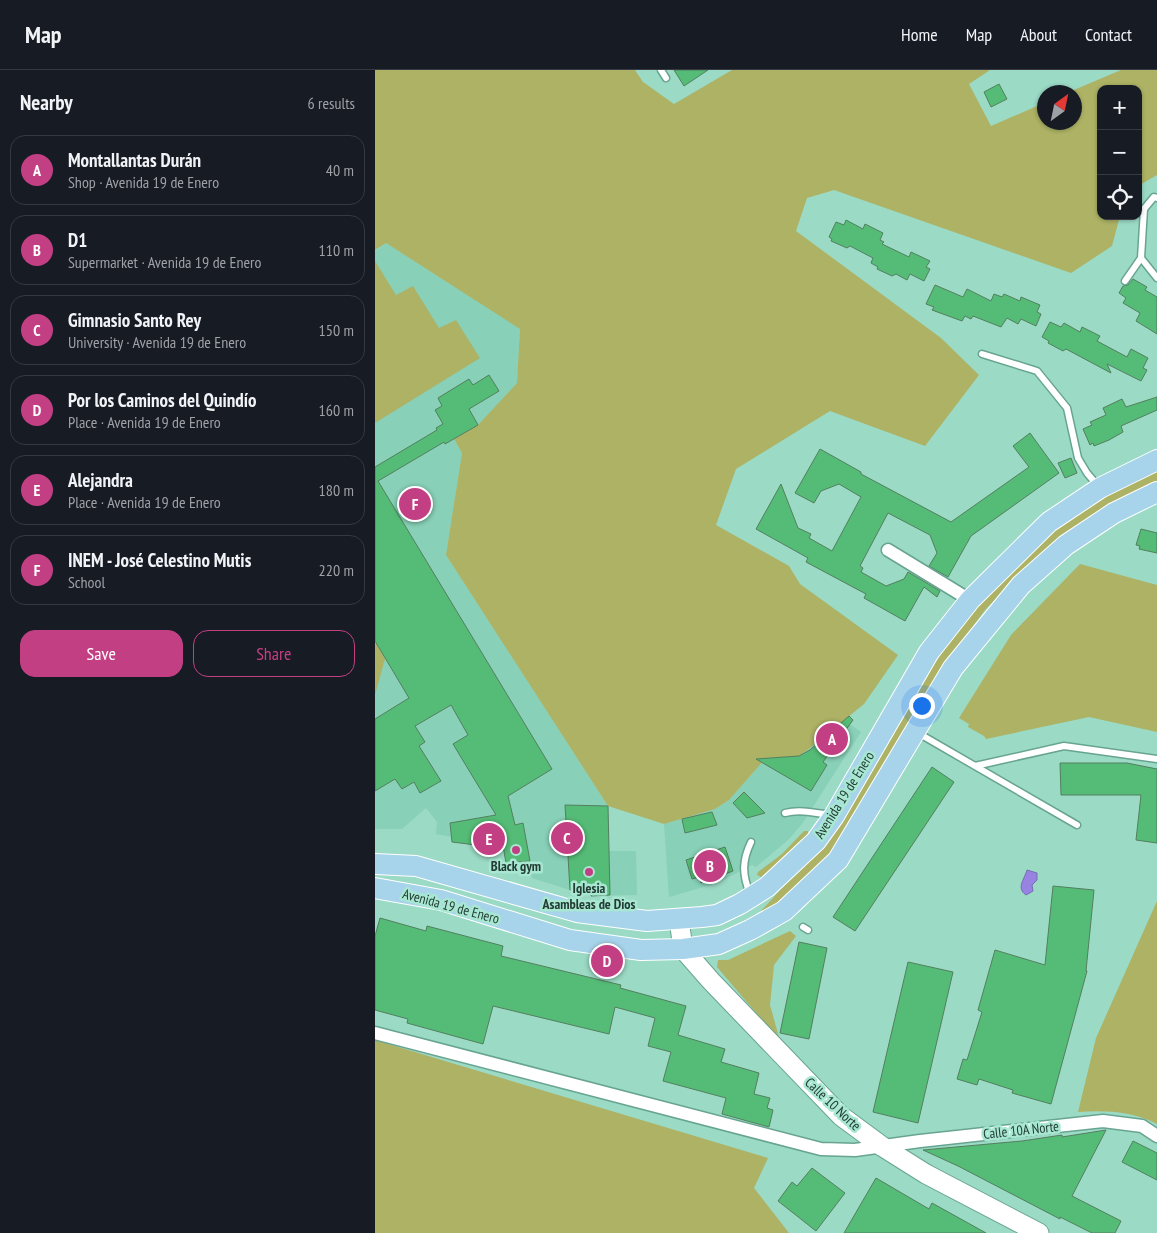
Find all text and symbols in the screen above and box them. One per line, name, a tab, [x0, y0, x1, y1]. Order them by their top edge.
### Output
text: Map	[25, 19, 62, 50]
text: Home	[901, 23, 938, 46]
text: Map	[966, 23, 992, 46]
text: About	[1020, 23, 1057, 46]
text: Contact	[1085, 23, 1132, 46]
north arrow	[1037, 85, 1082, 130]
map controls	[1097, 85, 1142, 220]
button: +	[1097, 85, 1142, 130]
text: Nearby	[20, 89, 73, 116]
text: 6 results	[308, 93, 355, 113]
button: −	[1097, 130, 1142, 175]
text: Montallantas Durán	[68, 148, 201, 172]
text: A	[33, 160, 41, 180]
text: 40 m	[326, 160, 354, 180]
text: Shop · Avenida 19 de Enero	[68, 172, 219, 192]
button: locate	[1097, 175, 1142, 220]
text: D1	[68, 228, 87, 252]
text: B	[33, 240, 41, 260]
text: 110 m	[319, 240, 354, 260]
text: Supermarket · Avenida 19 de Enero	[68, 252, 261, 272]
text: Gimnasio Santo Rey	[68, 308, 201, 332]
text: C	[33, 320, 41, 340]
text: 150 m	[319, 320, 354, 340]
text: University · Avenida 19 de Enero	[68, 332, 246, 352]
text: Por los Caminos del Quindío	[68, 388, 256, 412]
text: D	[33, 400, 41, 420]
text: 160 m	[319, 400, 354, 420]
text: Place · Avenida 19 de Enero	[68, 412, 221, 432]
text: Alejandra	[68, 468, 133, 492]
text: E	[34, 480, 40, 500]
text: 180 m	[319, 480, 354, 500]
pin: F	[399, 485, 431, 523]
text: Place · Avenida 19 de Enero	[68, 492, 221, 512]
text: INEM - José Celestino Mutis	[68, 548, 251, 572]
text: F	[34, 560, 40, 580]
text: 220 m	[319, 560, 354, 580]
text: School	[68, 572, 105, 592]
button: Save	[20, 630, 183, 677]
button: Share	[193, 630, 355, 677]
your location	[909, 693, 935, 719]
pin: A	[816, 720, 848, 758]
street label: Avenida 19 de Enero	[810, 748, 878, 842]
pin: C	[551, 819, 583, 857]
pin: E	[473, 820, 505, 858]
marker: Black gym	[510, 844, 522, 856]
pin: B	[694, 847, 726, 885]
place label: Black gym	[491, 857, 541, 875]
marker: Iglesia Asambleas de Dios	[583, 866, 595, 878]
place label: Iglesia Asambleas de Dios	[542, 879, 636, 913]
street label: Avenida 19 de Enero	[401, 884, 501, 928]
pin: D	[591, 942, 623, 980]
street label: Calle 10 Norte	[801, 1074, 865, 1135]
street label: Calle 10A Norte	[982, 1117, 1060, 1143]

